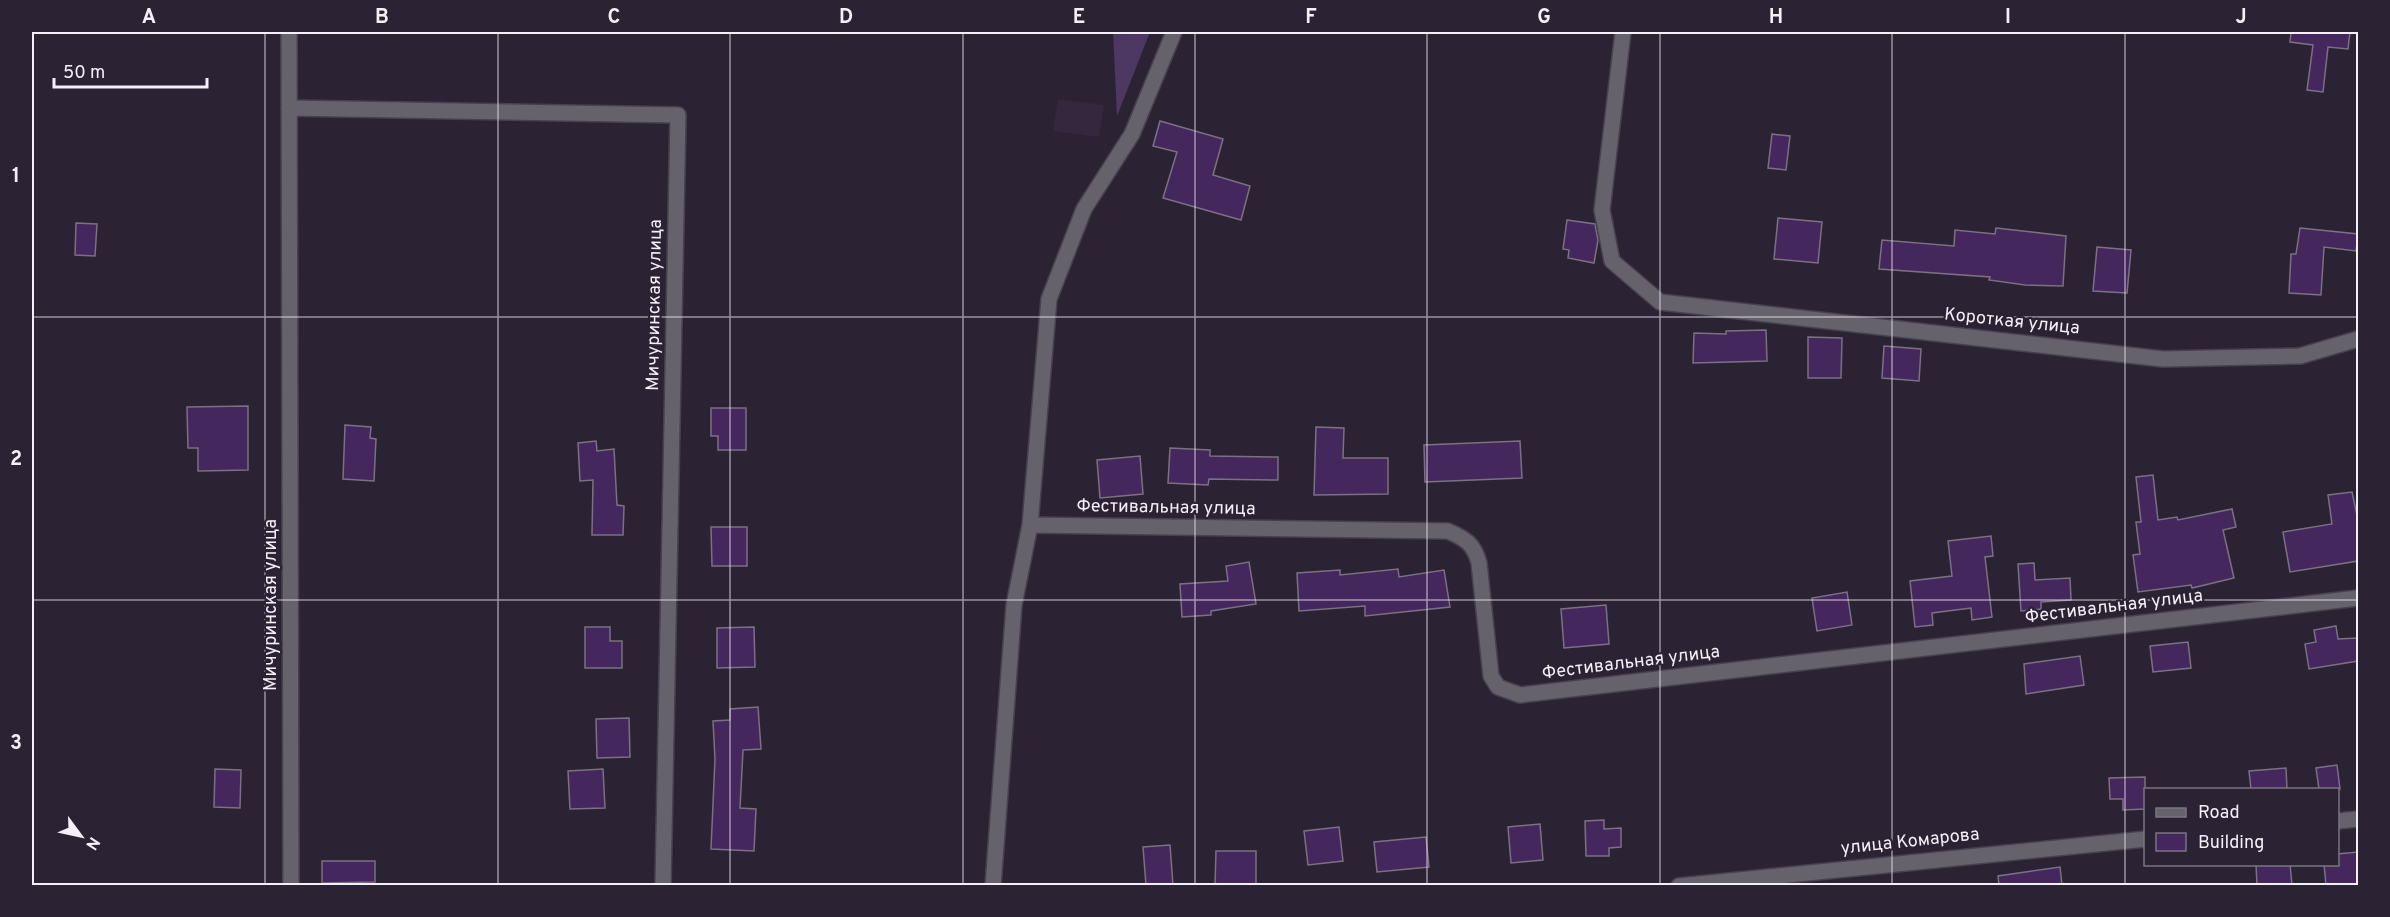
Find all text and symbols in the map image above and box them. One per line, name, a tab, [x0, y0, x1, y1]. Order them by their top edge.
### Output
text: A	[142, 5, 156, 31]
text: B	[375, 5, 389, 31]
text: C	[608, 5, 620, 31]
text: D	[839, 5, 853, 31]
text: E	[1073, 5, 1085, 31]
text: F	[1305, 5, 1317, 31]
text: G	[1537, 5, 1551, 31]
text: H	[1769, 5, 1783, 31]
text: I	[2005, 5, 2011, 31]
text: J	[2235, 5, 2247, 31]
scale bar	[54, 51, 207, 89]
text: 50 m	[63, 62, 105, 85]
text: 1	[12, 164, 20, 190]
street label: Мичуринская улица	[642, 219, 668, 391]
street label: Короткая улица	[1943, 303, 2081, 341]
text: 2	[10, 447, 22, 473]
street label: Фестивальная улица	[1076, 495, 1256, 521]
street label: Мичуринская улица	[260, 519, 283, 691]
street label: Фестивальная улица	[2024, 585, 2204, 629]
street label: Фестивальная улица	[1541, 641, 1721, 685]
text: 3	[10, 731, 22, 757]
legend	[2144, 788, 2339, 866]
text: Road	[2198, 802, 2240, 825]
north arrow	[51, 806, 111, 866]
street label: улица Комарова	[1839, 823, 1981, 861]
text: Building	[2198, 832, 2264, 855]
text: N	[80, 833, 103, 853]

